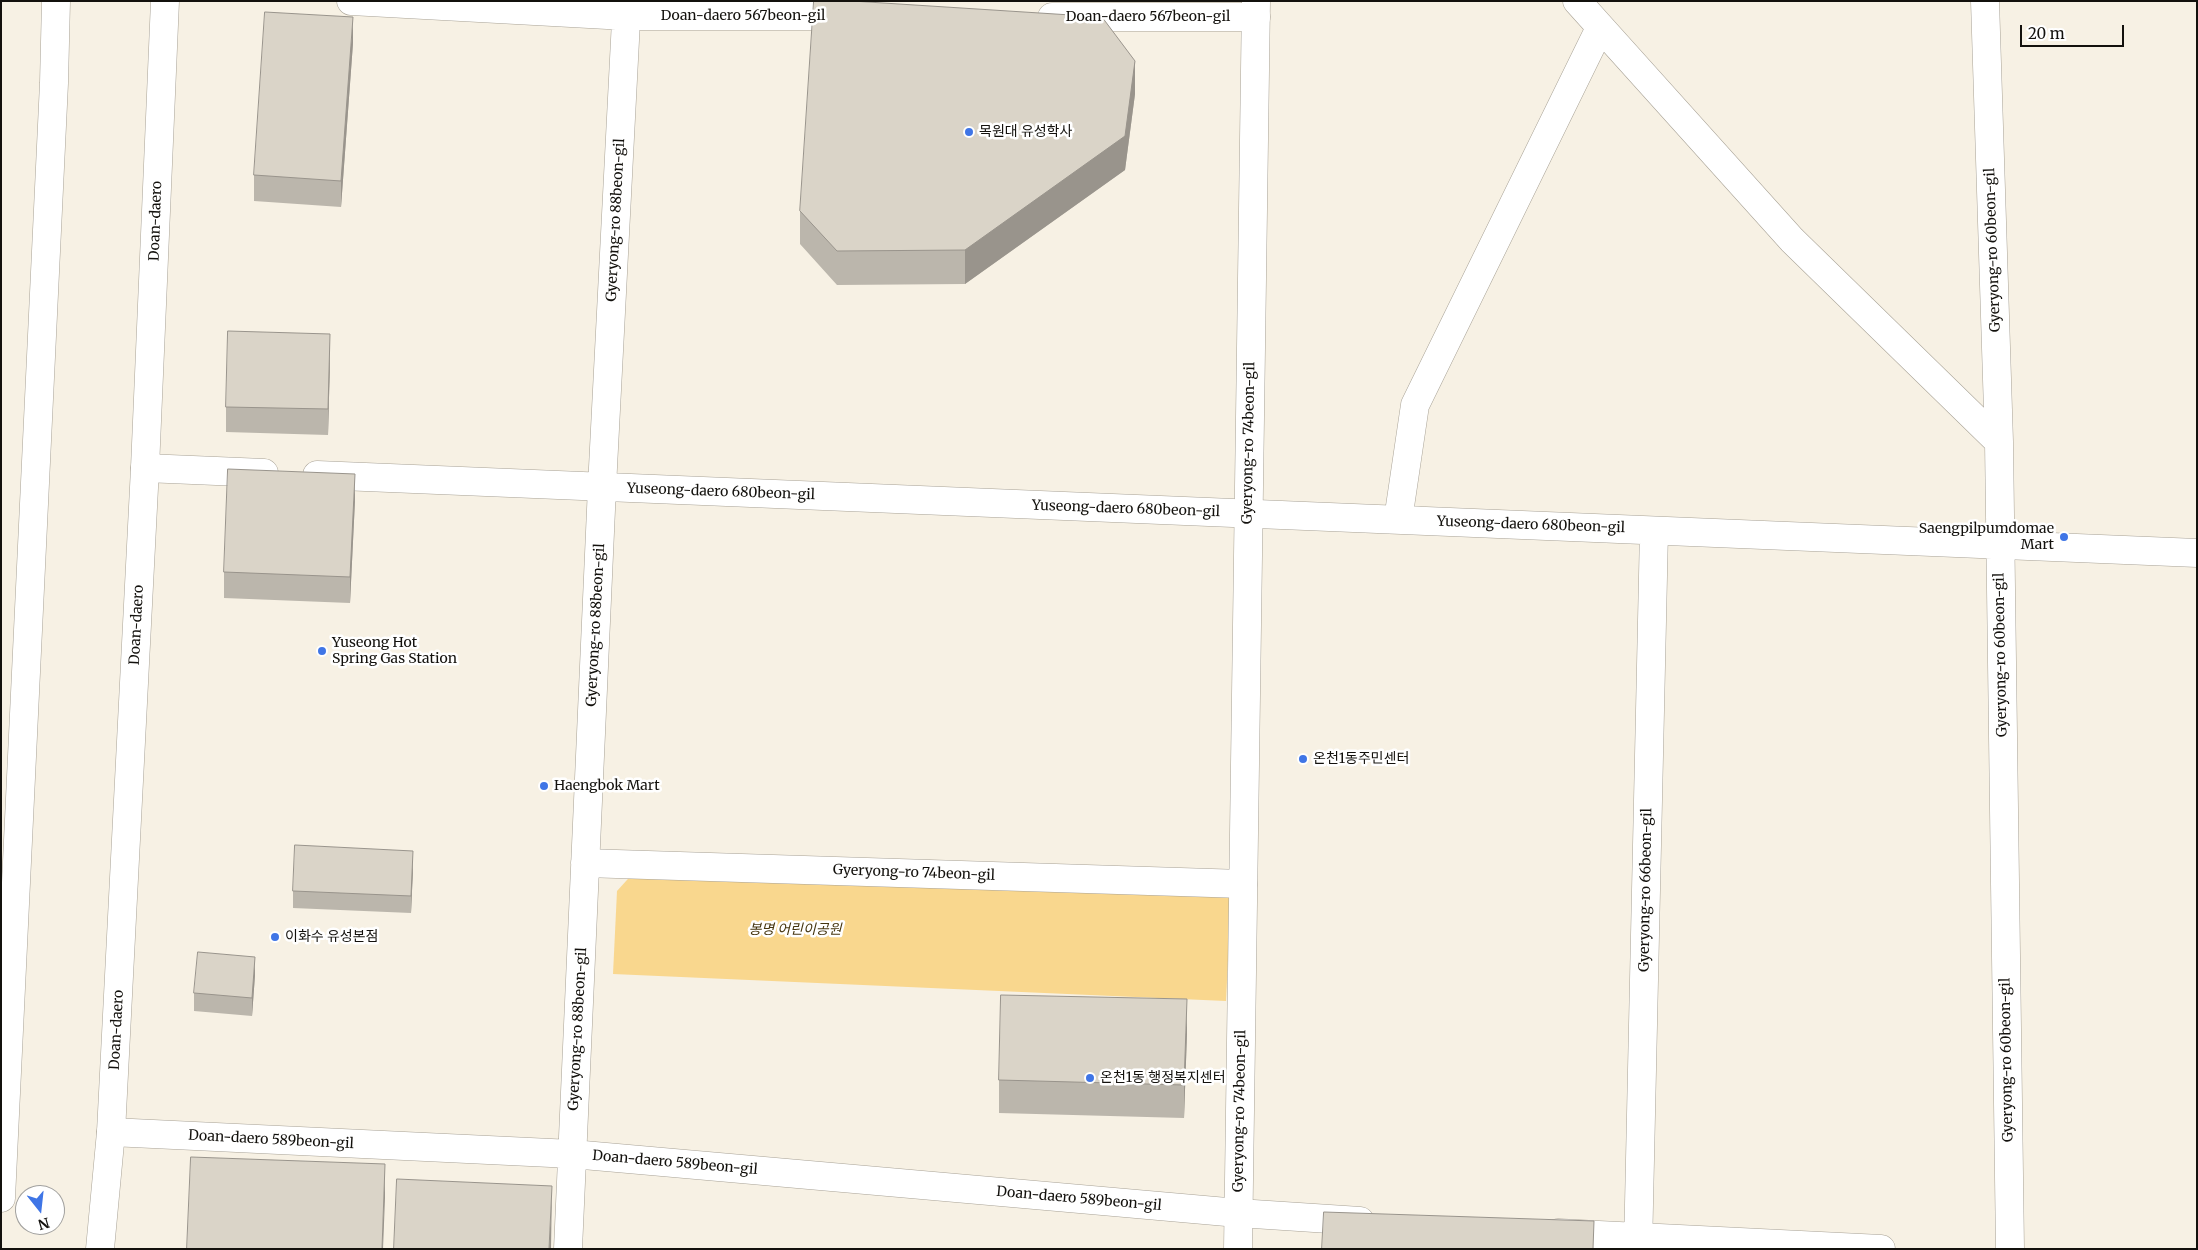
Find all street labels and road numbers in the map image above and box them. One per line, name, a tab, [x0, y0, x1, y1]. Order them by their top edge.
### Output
street label: Doan-daero 567beon-gil	[661, 8, 825, 24]
street label: Doan-daero 567beon-gil	[1066, 9, 1230, 25]
street label: Gyeryong-ro 88beon-gil	[603, 138, 629, 302]
street label: Gyeryong-ro 60beon-gil	[1982, 168, 2004, 332]
street label: Doan-daero	[146, 181, 166, 261]
street label: Gyeryong-ro 74beon-gil	[1239, 362, 1259, 524]
street label: Yuseong-daero 680beon-gil	[627, 480, 815, 504]
street label: Yuseong-daero 680beon-gil	[1032, 497, 1220, 521]
street label: Yuseong-daero 680beon-gil	[1437, 513, 1625, 537]
street label: Gyeryong-ro 88beon-gil	[583, 543, 609, 707]
street label: Gyeryong-ro 60beon-gil	[1991, 573, 2011, 737]
street label: Doan-daero	[127, 585, 147, 665]
street label: Gyeryong-ro 66beon-gil	[1636, 808, 1656, 972]
street label: Gyeryong-ro 74beon-gil	[833, 862, 995, 884]
street label: Gyeryong-ro 88beon-gil	[565, 947, 591, 1111]
street label: Gyeryong-ro 60beon-gil	[1997, 978, 2017, 1142]
street label: Doan-daero	[107, 990, 127, 1070]
street label: Gyeryong-ro 74beon-gil	[1230, 1030, 1250, 1192]
street label: Doan-daero 589beon-gil	[188, 1127, 354, 1153]
street label: Doan-daero 589beon-gil	[592, 1147, 758, 1179]
street label: Doan-daero 589beon-gil	[996, 1183, 1162, 1215]

